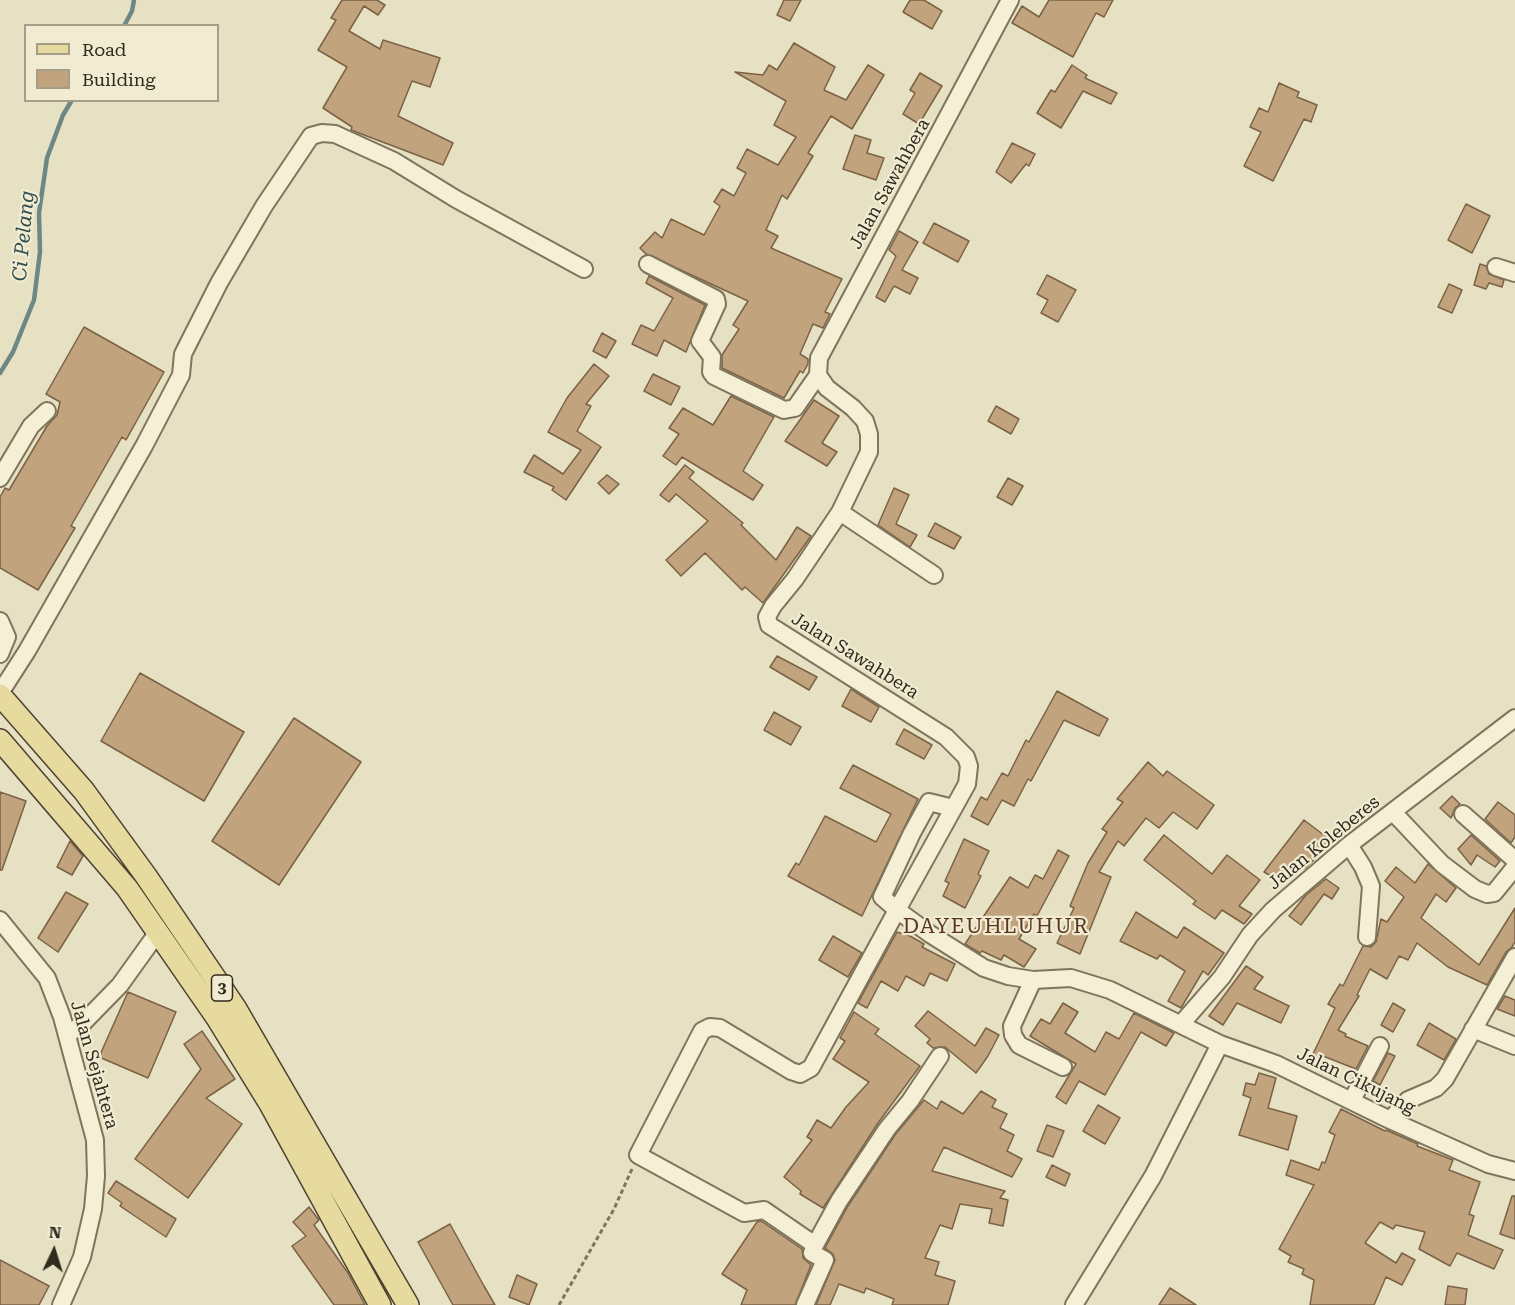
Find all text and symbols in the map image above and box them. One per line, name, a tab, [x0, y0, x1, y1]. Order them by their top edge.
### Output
legend	[24, 24, 219, 102]
text: Road	[82, 39, 126, 60]
text: Building	[82, 69, 156, 90]
street label: Jalan Sawahbera	[845, 115, 935, 253]
water label: Ci Pelang	[8, 190, 40, 282]
street label: Jalan Sawahbera	[787, 608, 923, 704]
street label: Jalan Koleberes	[1264, 791, 1384, 895]
district label: DAYEUHLUHUR	[903, 914, 1089, 940]
road number: 3	[212, 975, 232, 1001]
street label: Jalan Sejahtera	[65, 998, 123, 1132]
street label: Jalan Cikujang	[1293, 1043, 1419, 1119]
north arrow	[24, 1221, 84, 1281]
text: N	[48, 1223, 62, 1242]

